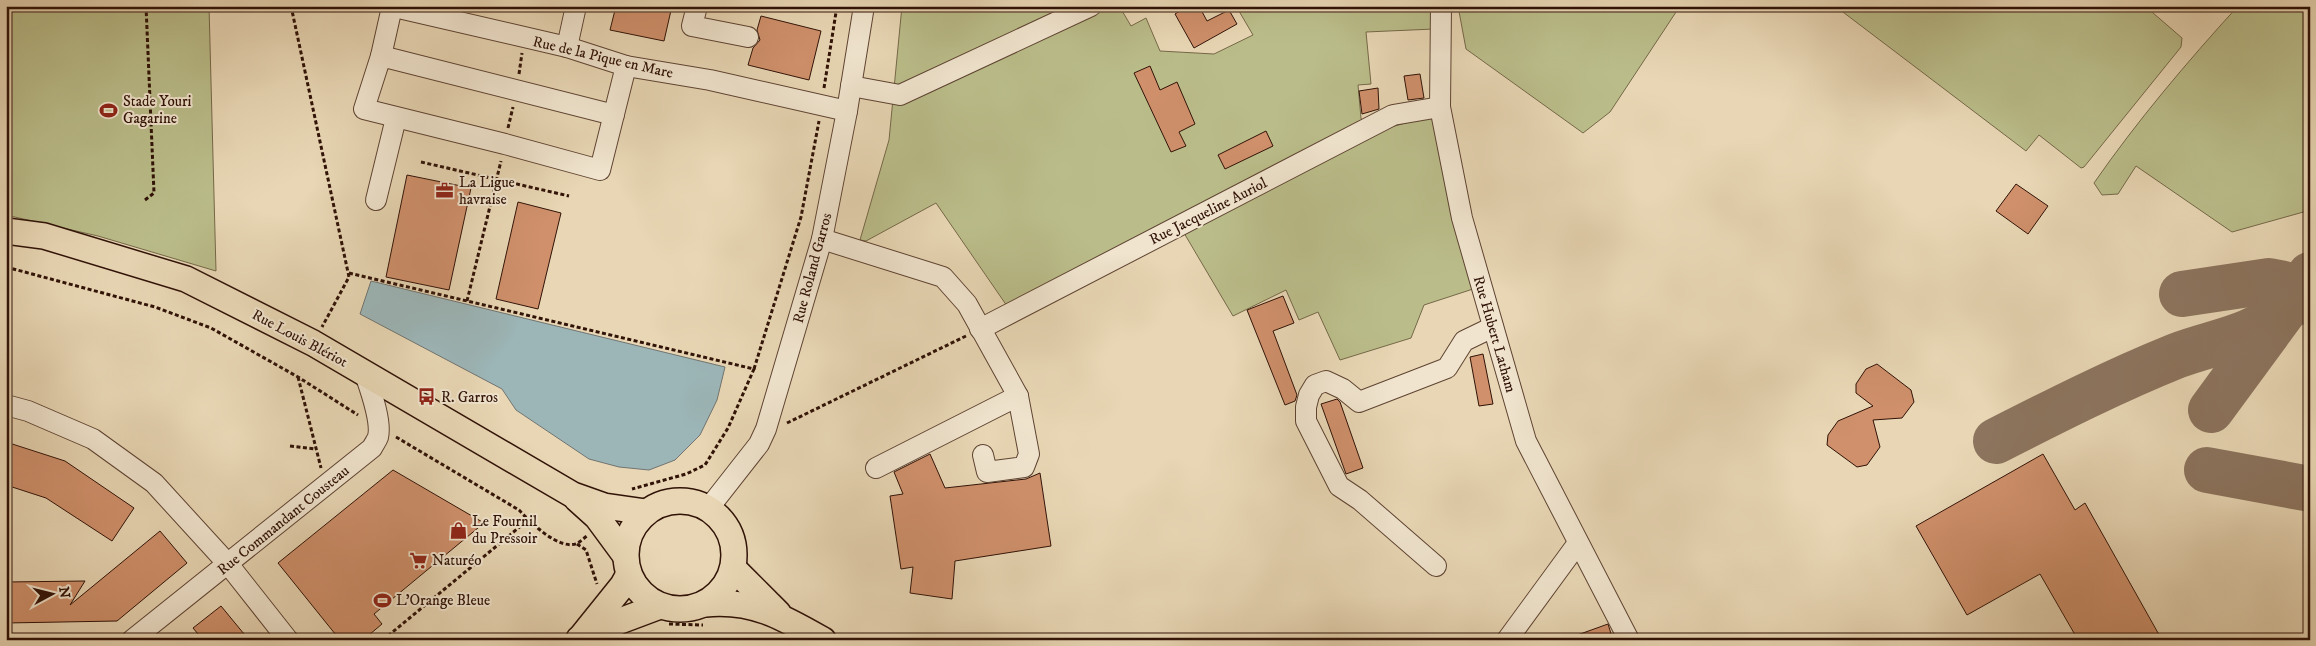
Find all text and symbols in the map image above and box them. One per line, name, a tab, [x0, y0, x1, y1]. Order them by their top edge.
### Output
street label: Rue de la Pique en Mare	[531, 32, 675, 83]
place label: Stade Youri Gagarine	[123, 92, 192, 128]
sports icon: Stade Youri Gagarine	[99, 100, 119, 120]
place label: La Ligue havraise	[459, 173, 515, 209]
street label: Rue Jacqueline Auriol	[1146, 173, 1271, 249]
office icon: La Ligue havraise	[435, 181, 455, 201]
street label: Rue Roland Garros	[789, 211, 836, 325]
street label: Rue Hubert Latham	[1469, 274, 1520, 395]
street label: Rue Louis Blériot	[249, 305, 351, 372]
bus stop icon: R. Garros	[417, 387, 437, 407]
place label: R. Garros	[441, 388, 498, 407]
street label: Rue Commandant Cousteau	[213, 461, 353, 580]
place label: Le Fournil du Pressoir	[472, 512, 538, 548]
shop icon: Le Fournil du Pressoir	[448, 520, 468, 540]
supermarket icon: Naturéo	[408, 550, 428, 570]
place label: Naturéo	[432, 551, 481, 570]
north arrow	[28, 568, 78, 618]
text: N	[54, 586, 74, 600]
sports icon: L'Orange Bleue	[372, 590, 392, 610]
place label: L'Orange Bleue	[396, 591, 490, 610]

